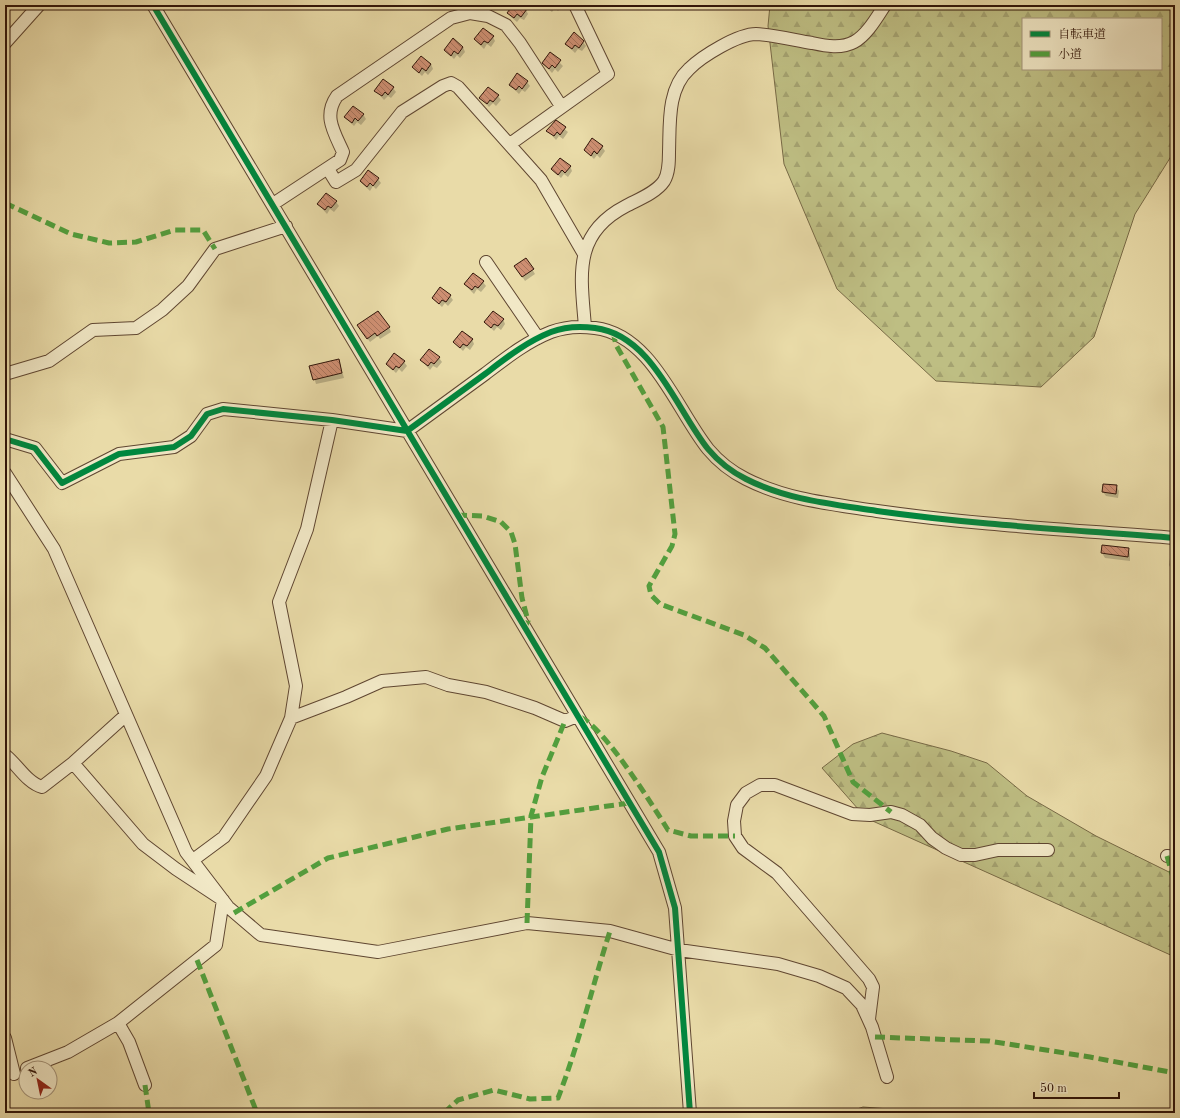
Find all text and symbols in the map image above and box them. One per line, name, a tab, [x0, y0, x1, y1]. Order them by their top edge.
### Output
legend	[1022, 18, 1162, 70]
text: 自転車道	[1058, 27, 1106, 41]
text: 小道	[1058, 47, 1082, 61]
north arrow	[18, 1060, 58, 1100]
text: N	[27, 1066, 40, 1080]
scale bar	[1034, 1074, 1119, 1100]
text: 50 m	[1040, 1082, 1067, 1095]

